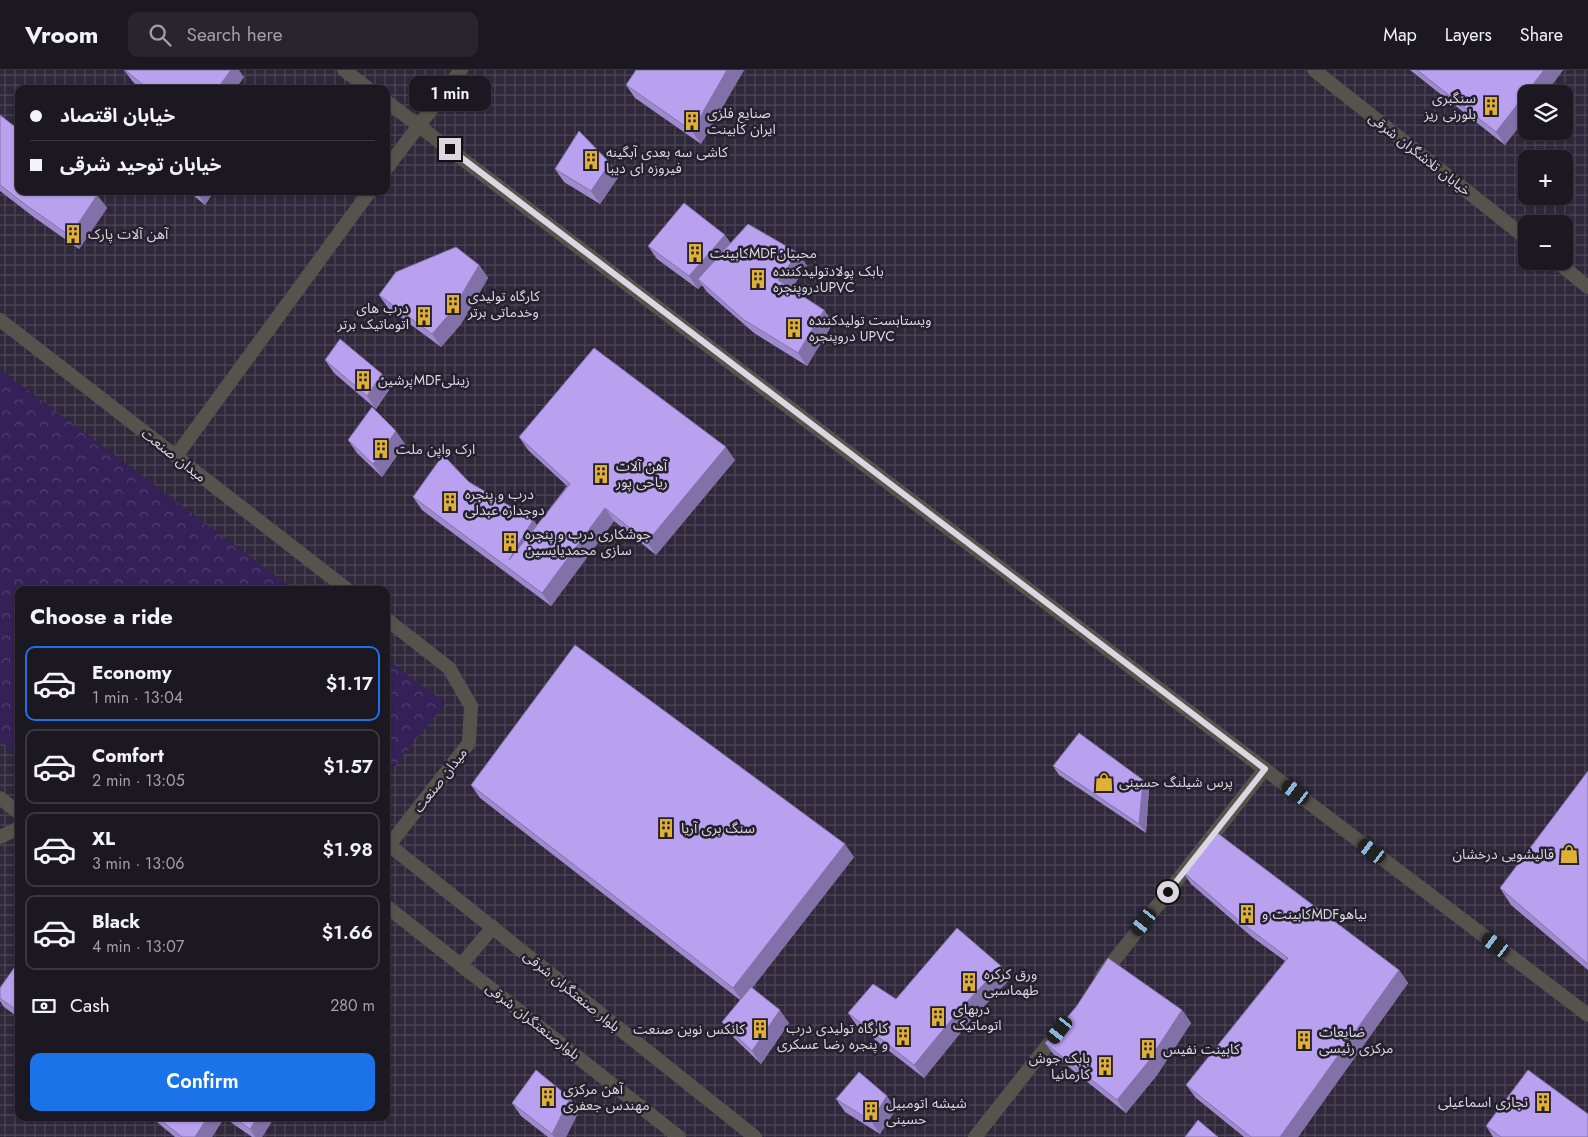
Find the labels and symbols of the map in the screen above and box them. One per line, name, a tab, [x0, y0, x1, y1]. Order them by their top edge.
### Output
callout: 1 min	[409, 77, 491, 112]
place label: سنگبری بلورنی ریز	[1423, 88, 1476, 124]
building icon: سنگبری بلورنی ریز	[1480, 95, 1502, 117]
place label: صنایع فلزی ایران کابینت	[707, 103, 776, 139]
street label: خیابان تلاشگران شرقی	[1365, 108, 1475, 200]
building icon: صنایع فلزی ایران کابینت	[681, 110, 703, 132]
route end	[439, 138, 461, 160]
place label: کاشی سه بعدی آبگینه فیروزه ای دیبا	[606, 142, 728, 178]
building icon: کاشی سه بعدی آبگینه فیروزه ای دیبا	[580, 149, 602, 171]
building icon: آهن آلات پارک	[62, 223, 84, 245]
place label: آهن آلات پارک	[88, 224, 169, 244]
building icon: کابینتMDFمحبیان	[684, 242, 706, 264]
place label: کابینتMDFمحبیان	[710, 243, 817, 263]
place label: بابک پولادتولیدکننده دروپنجرهUPVC	[773, 261, 884, 297]
building icon: بابک پولادتولیدکننده دروپنجرهUPVC	[747, 268, 769, 290]
place label: کارگاه تولیدی وخدماتی برتر	[467, 286, 540, 322]
building icon: کارگاه تولیدی وخدماتی برتر	[442, 293, 464, 315]
place label: درب های اتوماتیک برتر	[337, 298, 409, 334]
building icon: درب های اتوماتیک برتر	[413, 305, 435, 327]
place label: ویستابست تولیدکننده دروپنجره UPVC	[809, 310, 931, 346]
building icon: ویستابست تولیدکننده دروپنجره UPVC	[783, 317, 805, 339]
building icon: پرشینMDFزینلی	[352, 369, 374, 391]
place label: پرشینMDFزینلی	[378, 370, 470, 390]
street label: میدان صنعت	[137, 423, 211, 487]
building icon: ارک واپن ملت	[370, 438, 392, 460]
place label: ارک واپن ملت	[396, 439, 475, 459]
place label: آهن آلات ریاحی پور	[615, 456, 668, 492]
building icon: آهن آلات ریاحی پور	[590, 463, 612, 485]
place label: درب و پنجره دوجداره عبدلی	[465, 484, 545, 520]
building icon: درب و پنجره دوجداره عبدلی	[439, 491, 461, 513]
place label: جوشکاری درب و پنجره سازی محمدیایسین	[525, 524, 651, 560]
building icon: جوشکاری درب و پنجره سازی محمدیایسین	[499, 531, 521, 553]
street label: میدان صنعت	[408, 743, 472, 817]
shop icon: پرس شیلنگ حسینی	[1093, 771, 1115, 793]
place label: پرس شیلنگ حسینی	[1119, 772, 1233, 792]
car	[1279, 777, 1312, 807]
building icon: سنگ بری آریا	[655, 817, 677, 839]
place label: سنگ بری آریا	[681, 818, 755, 838]
car	[1355, 836, 1388, 866]
shop icon: قالیشویی درخشان	[1558, 843, 1580, 865]
place label: قالیشویی درخشان	[1453, 844, 1554, 864]
route start	[1157, 881, 1179, 903]
building icon: کابینت وMDFبیاهو	[1236, 903, 1258, 925]
place label: کابینت وMDFبیاهو	[1262, 904, 1367, 924]
car	[1128, 906, 1159, 938]
car	[1479, 930, 1512, 960]
street label: بلوار صنعتگران شرقی	[519, 946, 625, 1036]
place label: ورق کرکره طهماسبی	[984, 964, 1039, 1000]
building icon: ورق کرکره طهماسبی	[958, 971, 980, 993]
street label: بلوارصنعتگران شرقی	[482, 978, 585, 1064]
place label: دربهای اتوماتیک	[953, 999, 1002, 1035]
building icon: دربهای اتوماتیک	[927, 1006, 949, 1028]
car	[1044, 1014, 1075, 1046]
building icon: کانکس نوین صنعت	[749, 1018, 771, 1040]
place label: کارگاه تولیدی درب و پنجره رضا عسکری	[777, 1018, 888, 1054]
place label: کانکس نوین صنعت	[633, 1019, 745, 1039]
place label: ضایعات مرکزی رئیسی	[1319, 1022, 1393, 1058]
building icon: کارگاه تولیدی درب و پنجره رضا عسکری	[892, 1025, 914, 1047]
building icon: ضایعات مرکزی رئیسی	[1293, 1029, 1315, 1051]
building icon: کابینت نفیس	[1137, 1038, 1159, 1060]
place label: کابینت نفیس	[1163, 1039, 1240, 1059]
place label: بابک جوش کارمانیا	[1029, 1048, 1090, 1084]
building icon: بابک جوش کارمانیا	[1094, 1055, 1116, 1077]
place label: آهن مرکزی مهندس جعفری	[563, 1079, 649, 1115]
building icon: آهن مرکزی مهندس جعفری	[537, 1086, 559, 1108]
building icon: نجاری اسماعیلی	[1532, 1091, 1554, 1113]
place label: نجاری اسماعیلی	[1438, 1092, 1528, 1112]
place label: شیشه اتومبیل حسینی	[886, 1093, 967, 1129]
building icon: شیشه اتومبیل حسینی	[860, 1100, 882, 1122]

